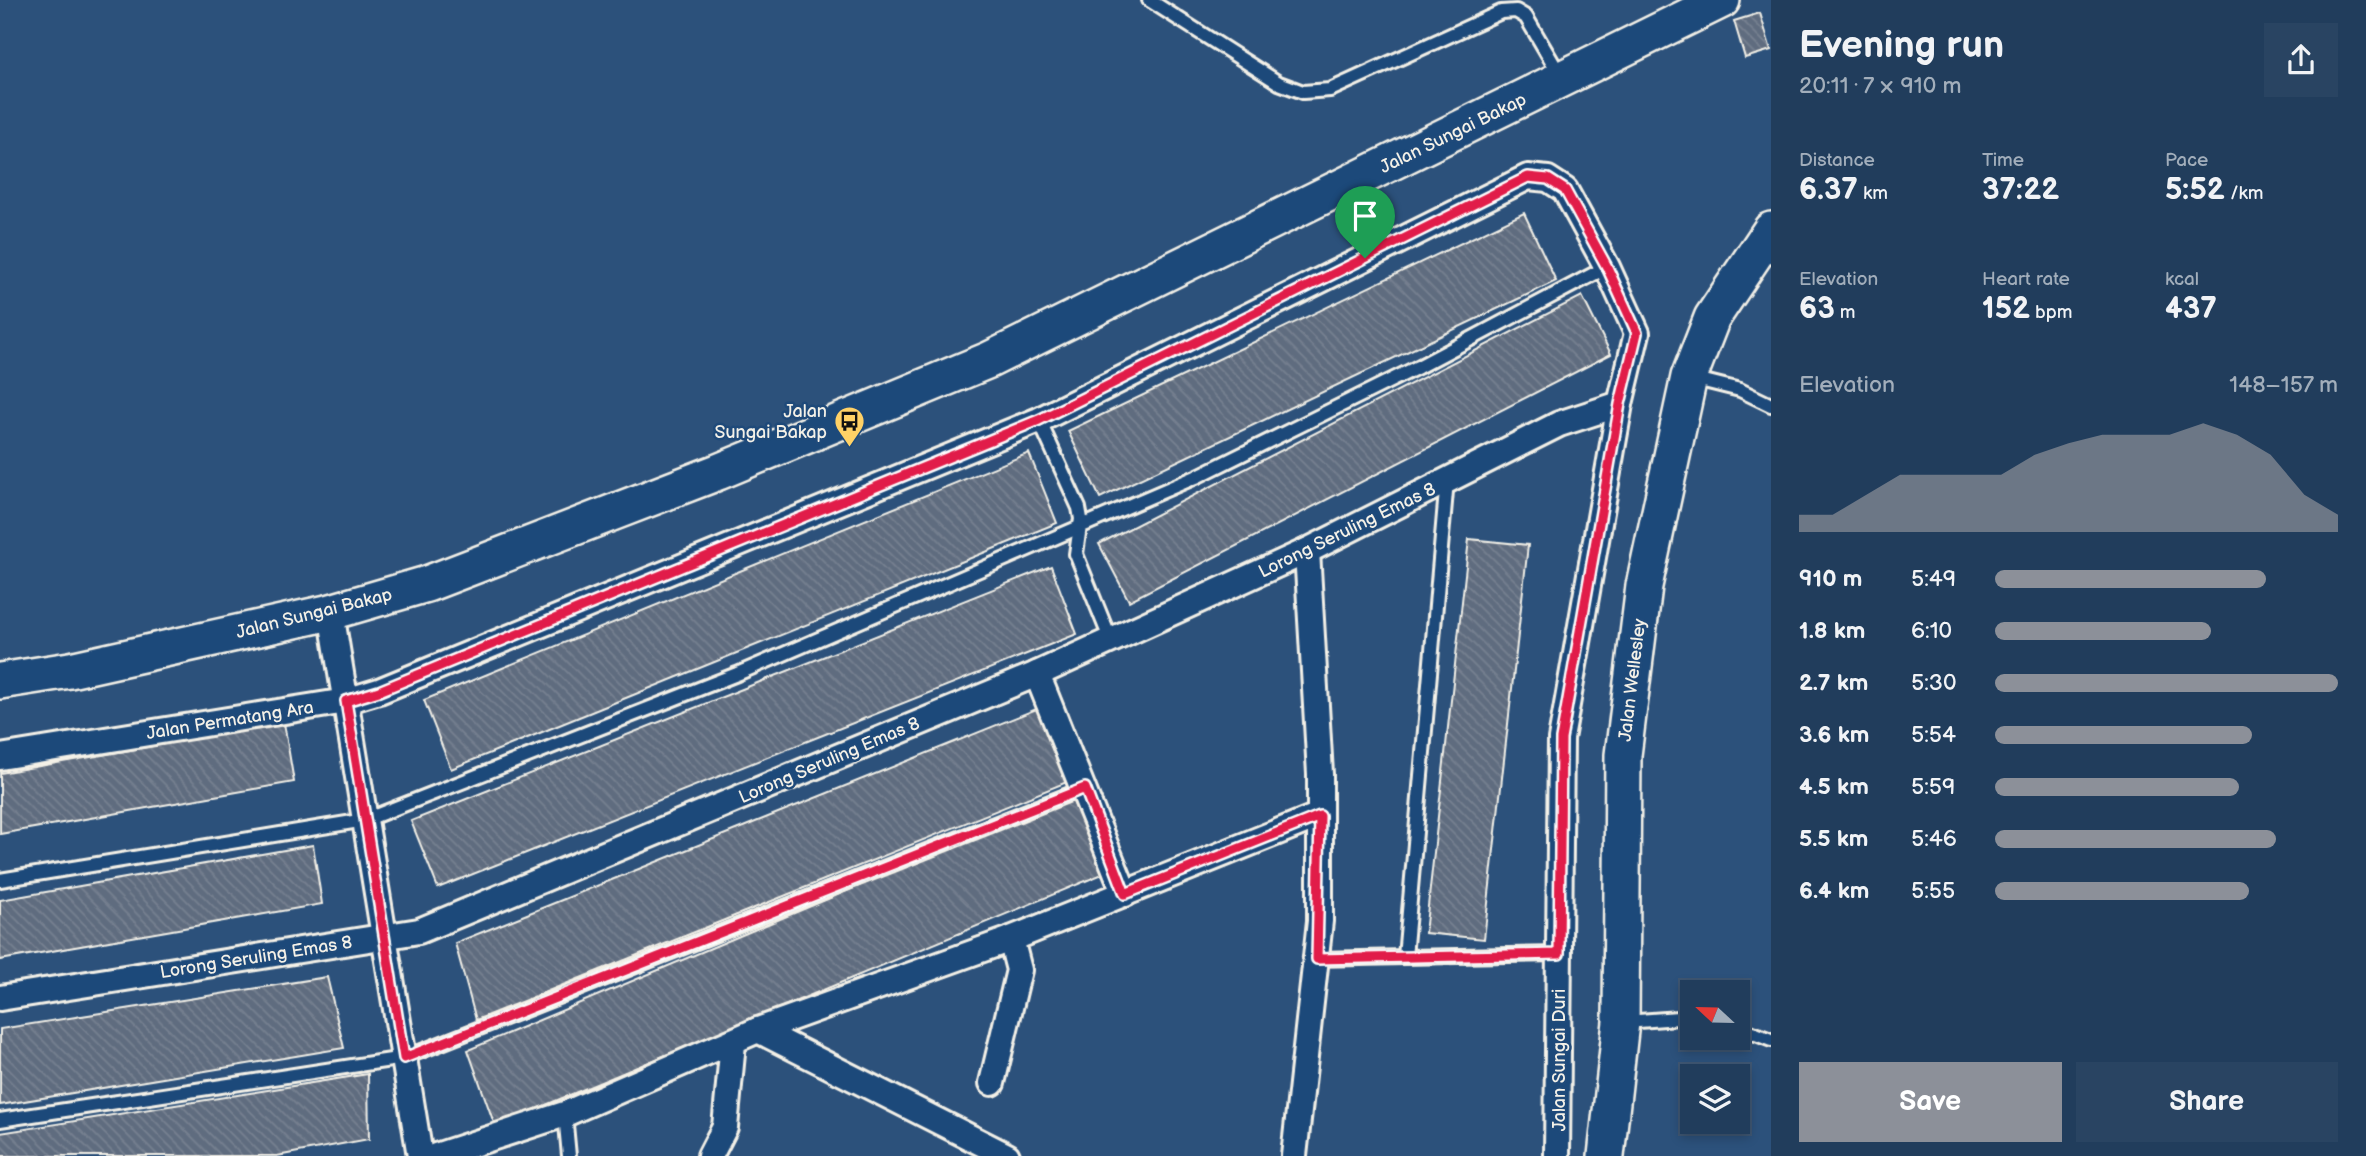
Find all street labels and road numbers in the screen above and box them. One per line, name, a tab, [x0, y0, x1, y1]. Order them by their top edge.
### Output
street label: Jalan Sungai Bakap	[1377, 89, 1530, 178]
street label: Lorong Seruling Emas 8	[1255, 478, 1439, 582]
street label: Jalan Sungai Bakap	[234, 584, 394, 643]
street label: Jalan Wellesley	[1615, 617, 1651, 743]
street label: Jalan Permatang Ara	[145, 697, 315, 744]
street label: Lorong Seruling Emas 8	[736, 713, 923, 808]
street label: Lorong Seruling Emas 8	[158, 932, 354, 983]
street label: Jalan Sungai Duri	[1549, 989, 1570, 1131]

